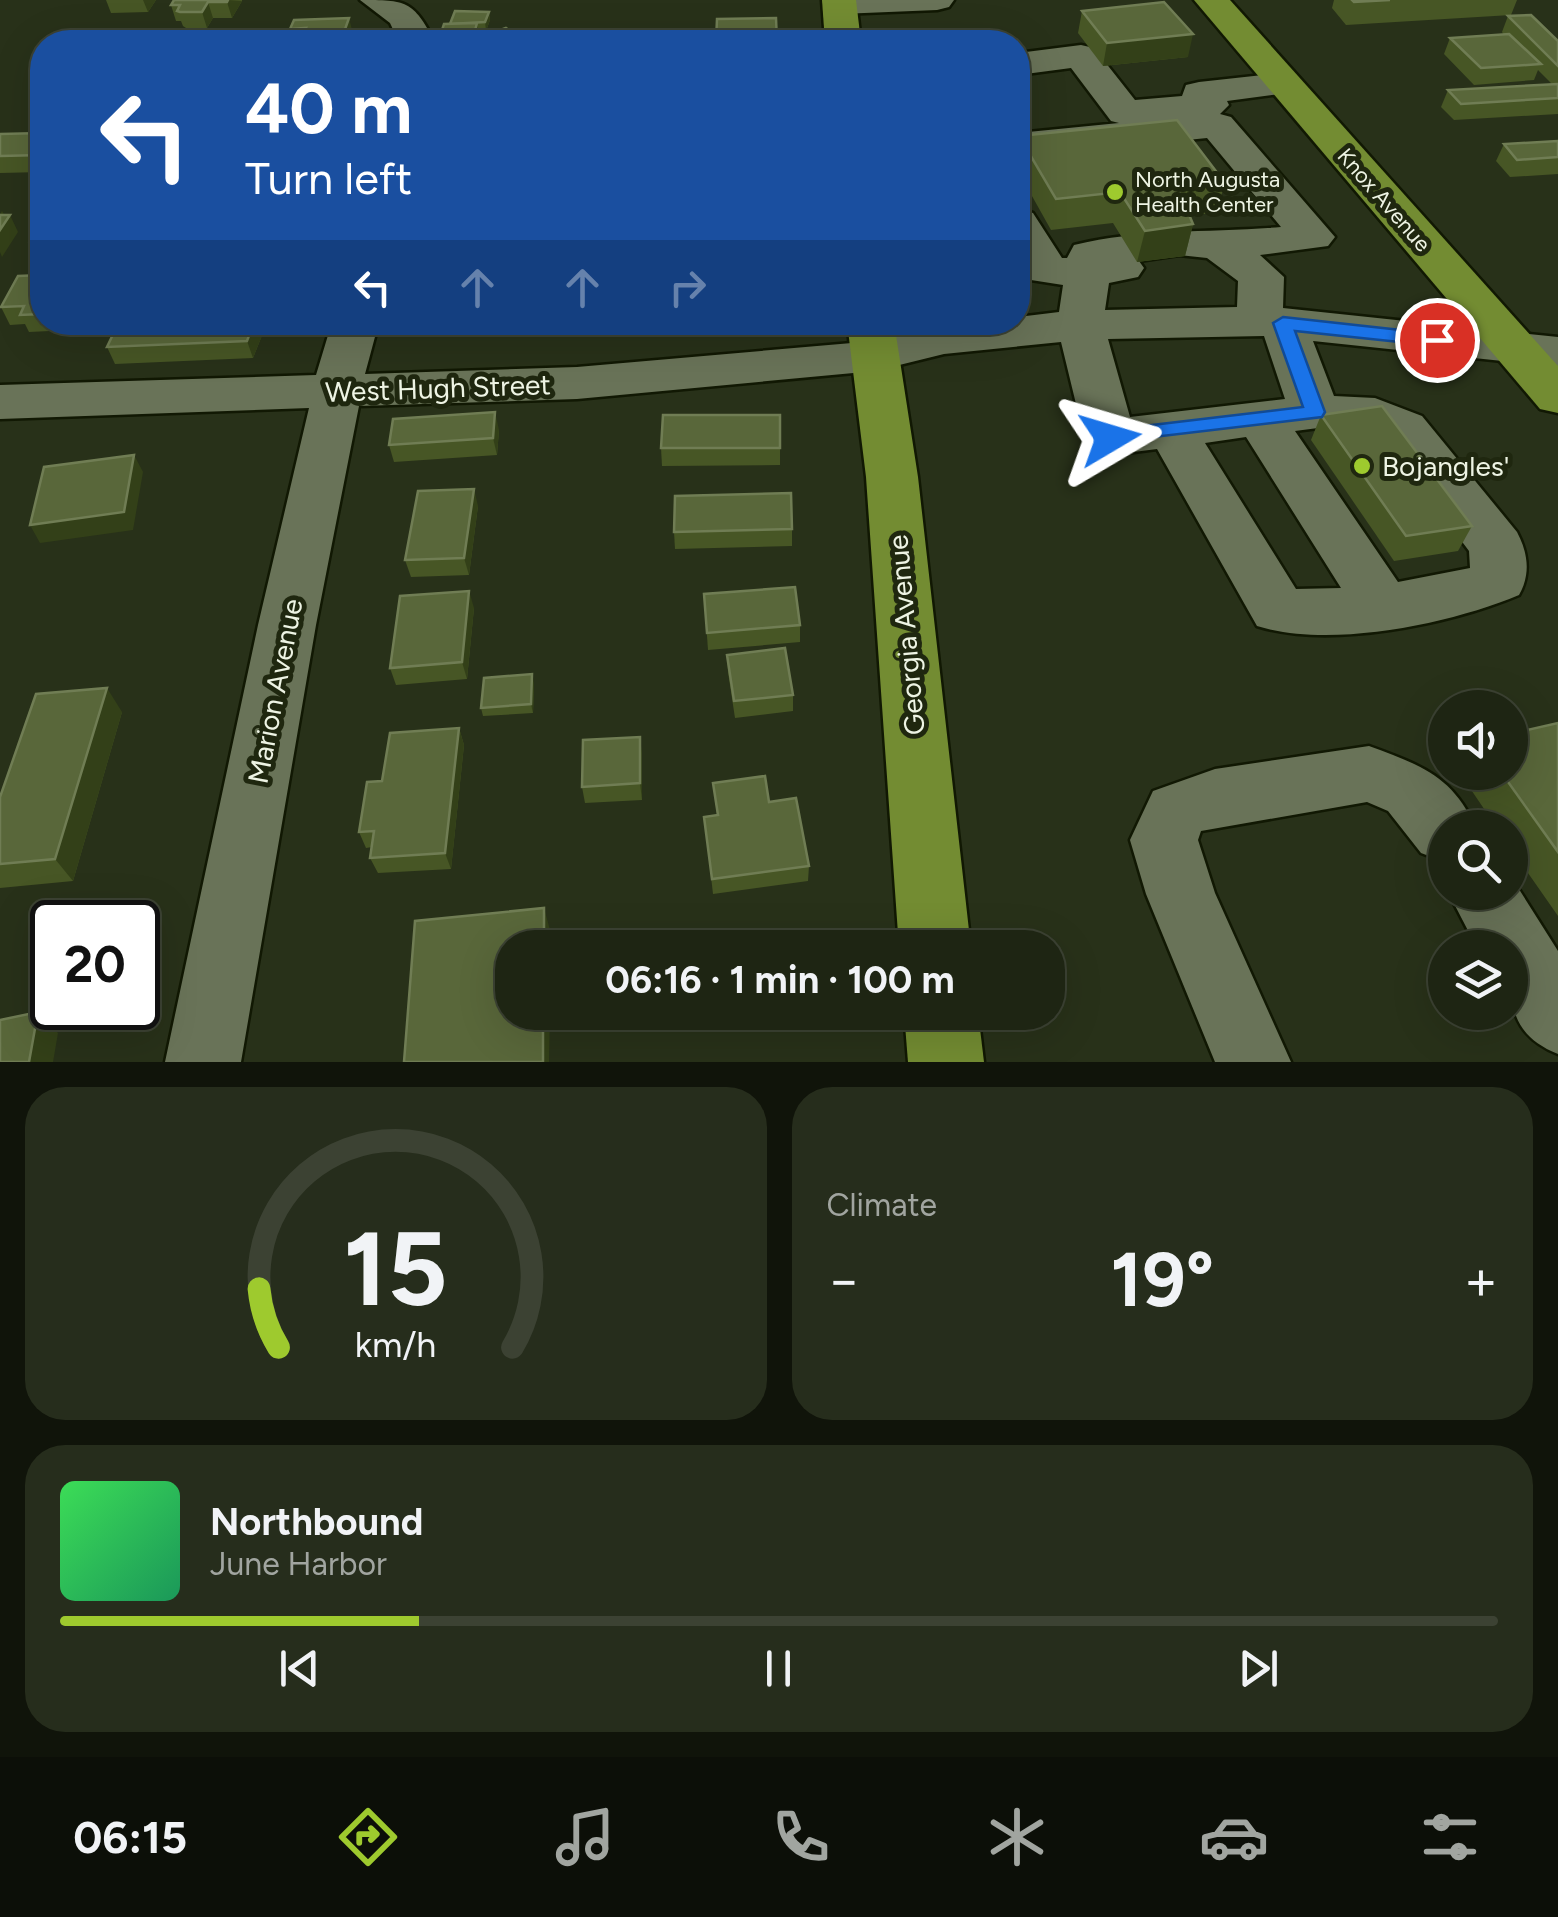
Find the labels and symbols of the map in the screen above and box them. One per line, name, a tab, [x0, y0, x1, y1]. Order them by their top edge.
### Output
street label: Knox Avenue	[1332, 143, 1436, 257]
place label: North Augusta Health Center	[1135, 166, 1280, 218]
marker: North Augusta Health Center	[1104, 181, 1126, 203]
pin	[1395, 298, 1480, 383]
street label: West Hugh Street	[325, 367, 551, 409]
position arrow	[1058, 386, 1162, 490]
place label: Bojangles'	[1382, 449, 1509, 483]
marker: Bojangles'	[1351, 455, 1373, 477]
street label: Georgia Avenue	[880, 533, 932, 737]
street label: Marion Avenue	[240, 596, 310, 786]
speed limit sign: 20	[30, 900, 160, 1030]

